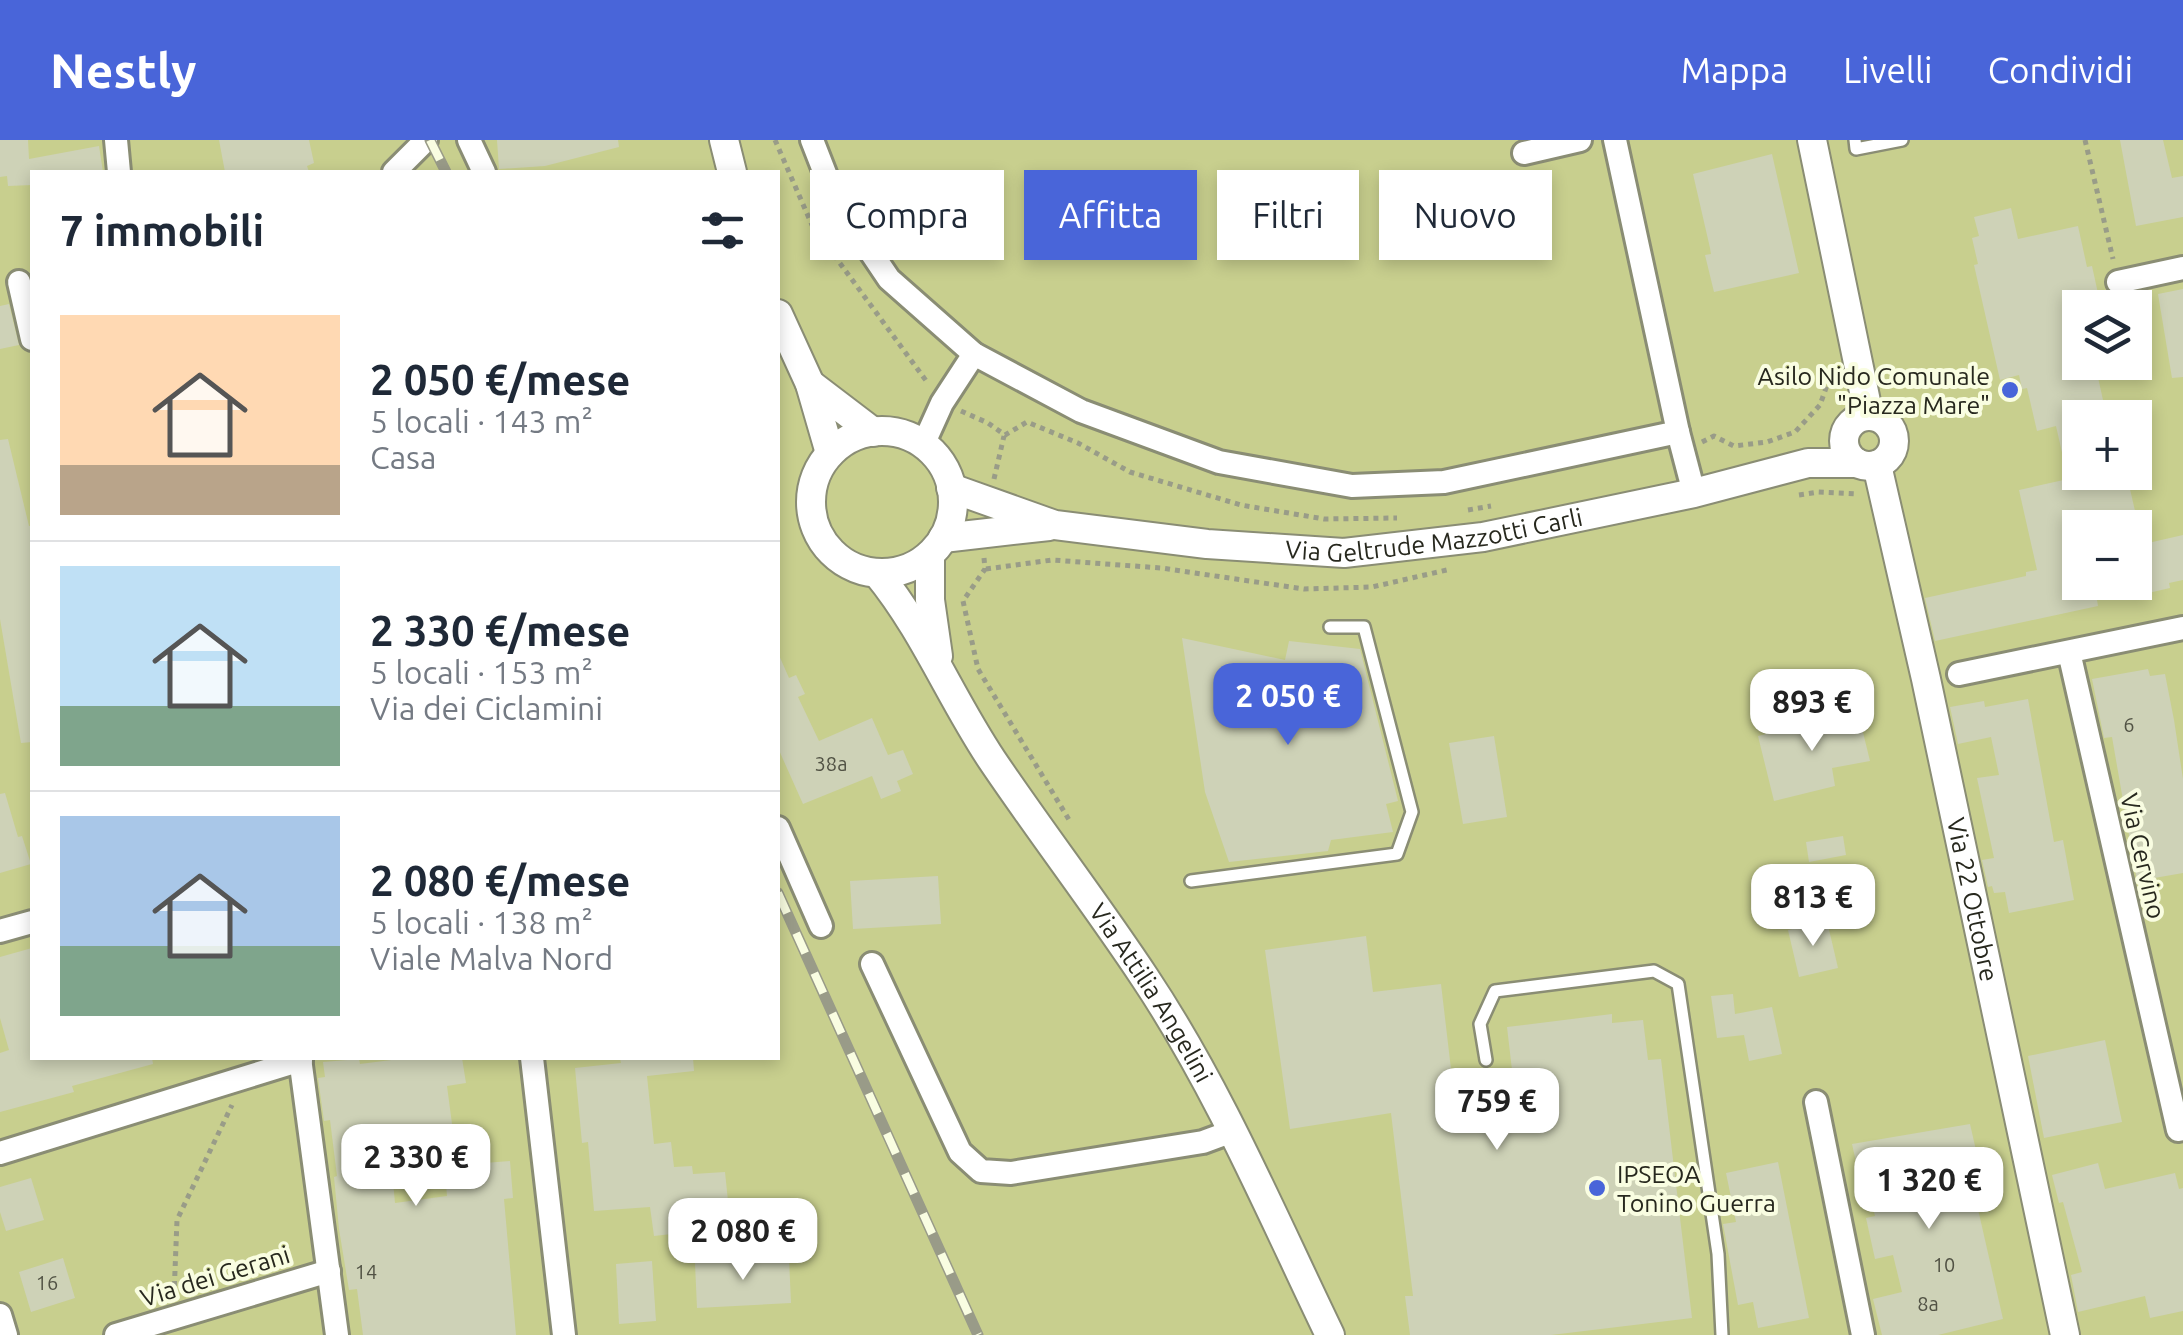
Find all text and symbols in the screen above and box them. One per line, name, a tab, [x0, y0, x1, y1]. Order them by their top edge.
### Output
text: Nestly	[50, 43, 196, 97]
text: Mappa	[1681, 50, 1788, 90]
text: Livelli	[1843, 50, 1933, 90]
text: Condividi	[1988, 50, 2133, 90]
chip: Compra	[810, 170, 1004, 260]
chip: Affitta	[1024, 170, 1197, 260]
chip: Filtri	[1217, 170, 1359, 260]
chip: Nuovo	[1379, 170, 1552, 260]
icon: filters	[695, 203, 750, 258]
text: 7 immobili	[60, 207, 264, 254]
map controls	[2062, 290, 2152, 600]
button: layers	[2062, 290, 2152, 380]
icon: home	[140, 355, 260, 475]
text: 2 050 €/mese	[370, 356, 630, 403]
place label: Asilo Nido Comunale "Piazza Mare"	[1757, 362, 1990, 419]
marker: Asilo Nido Comunale "Piazza Mare"	[1999, 379, 2021, 401]
button: +	[2062, 400, 2152, 490]
text: 5 locali · 143 m²	[370, 403, 593, 439]
text: Casa	[370, 439, 436, 475]
street label: Via Geltrude Mazzotti Carli	[1284, 503, 1585, 567]
button: −	[2062, 510, 2152, 600]
icon: home	[140, 606, 260, 726]
text: 2 330 €/mese	[370, 607, 630, 654]
text: 5 locali · 153 m²	[370, 654, 593, 690]
pin: 2 050 €	[1196, 663, 1380, 748]
pin: 893 €	[1742, 669, 1882, 754]
text: 2 050 €	[1235, 677, 1341, 713]
text: 893 €	[1772, 683, 1852, 719]
text: Via dei Ciclamini	[370, 690, 603, 726]
house number: 6	[2123, 713, 2135, 736]
house number: 38a	[815, 752, 847, 775]
street label: Via Cervino	[2115, 791, 2171, 921]
street label: Via 22 Ottobre	[1942, 815, 2004, 984]
icon: home	[140, 856, 260, 976]
text: 2 080 €/mese	[370, 857, 630, 904]
pin: 813 €	[1743, 864, 1883, 949]
text: 813 €	[1773, 878, 1853, 914]
street label: Via Attilia Angelini	[1084, 898, 1218, 1087]
text: 5 locali · 138 m²	[370, 904, 593, 940]
text: Viale Malva Nord	[370, 940, 613, 976]
pin: 759 €	[1427, 1068, 1567, 1153]
text: 759 €	[1457, 1082, 1537, 1118]
pin: 2 330 €	[324, 1124, 508, 1209]
text: 2 330 €	[363, 1138, 469, 1174]
pin: 1 320 €	[1837, 1147, 2021, 1232]
place label: IPSEOA Tonino Guerra	[1617, 1160, 1776, 1217]
text: 1 320 €	[1876, 1161, 1982, 1197]
marker: IPSEOA Tonino Guerra	[1586, 1177, 1608, 1199]
pin: 2 080 €	[651, 1198, 835, 1283]
text: 2 080 €	[690, 1212, 796, 1248]
street label: Via dei Gerani	[137, 1240, 293, 1312]
house number: 10	[1933, 1253, 1955, 1276]
house number: 14	[355, 1260, 377, 1283]
house number: 16	[36, 1271, 58, 1294]
house number: 8a	[1917, 1292, 1939, 1315]

